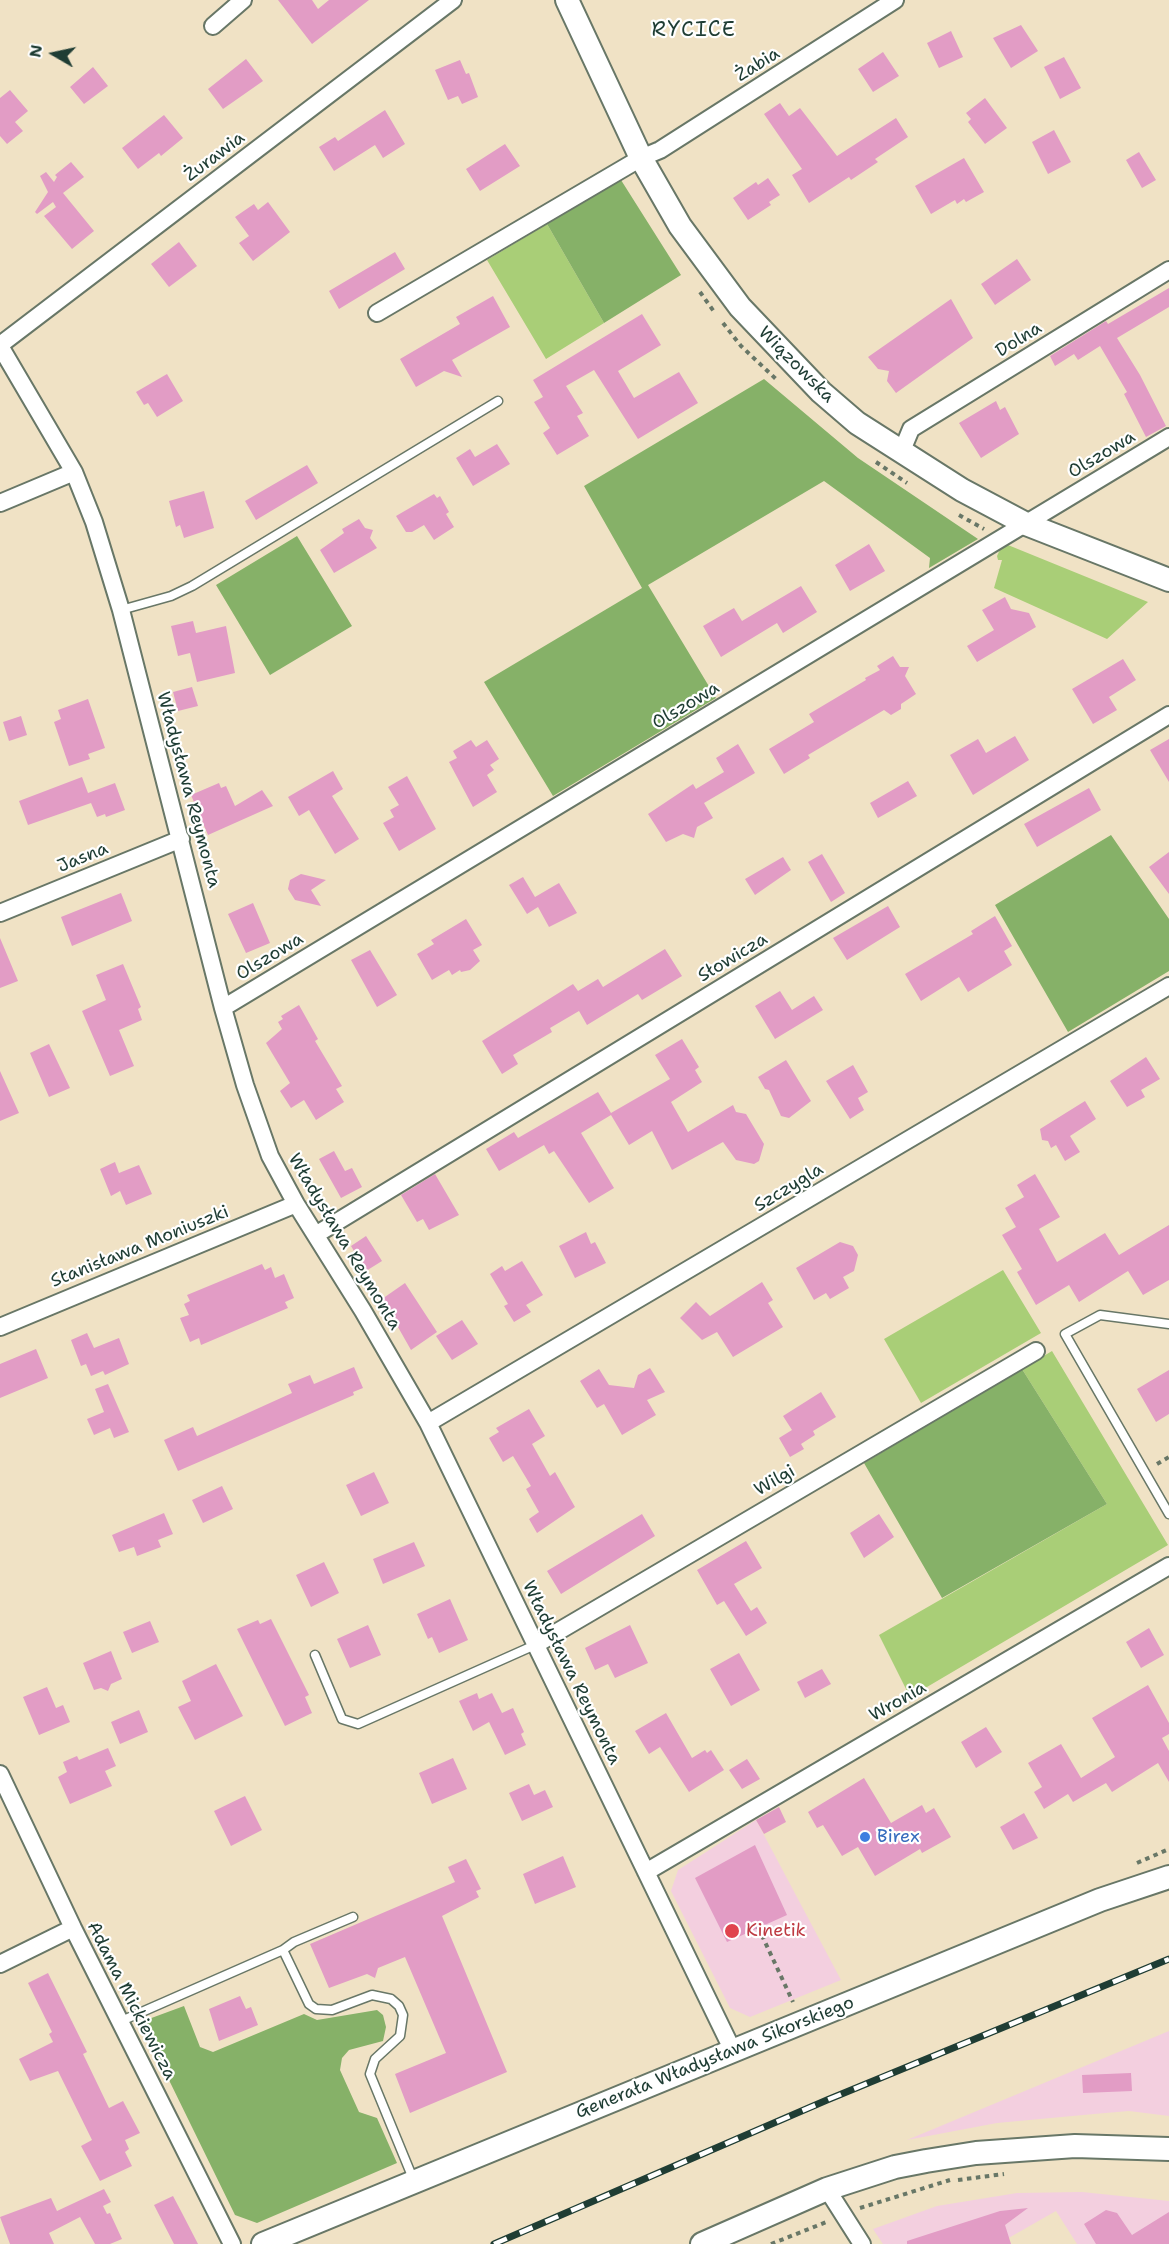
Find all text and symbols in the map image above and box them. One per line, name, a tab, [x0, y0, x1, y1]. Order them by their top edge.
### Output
district label: RYCICE	[652, 18, 736, 44]
north arrow	[24, 24, 84, 84]
text: N	[24, 43, 47, 59]
street label: Żabia	[732, 43, 784, 87]
street label: Żurawia	[181, 127, 249, 187]
street label: Dolna	[992, 318, 1046, 362]
street label: Wiązowska	[753, 322, 839, 408]
street label: Olszowa	[1064, 427, 1140, 483]
street label: Olszowa	[648, 678, 724, 734]
street label: Władysława Reymonta	[151, 690, 225, 890]
street label: Jasna	[55, 838, 111, 878]
street label: Olszowa	[232, 929, 308, 985]
street label: Słowicza	[694, 929, 772, 987]
street label: Władysława Reymonta	[283, 1150, 405, 1334]
street label: Szczygla	[750, 1159, 828, 1217]
street label: Stanisława Moniuszki	[48, 1201, 232, 1293]
street label: Wilgi	[751, 1461, 799, 1501]
street label: Władysława Reymonta	[517, 1577, 625, 1769]
street label: Wronia	[866, 1677, 930, 1727]
place label: Birex	[877, 1826, 920, 1848]
marker: Birex	[858, 1830, 872, 1844]
street label: Adama Mickiewicza	[82, 1918, 180, 2084]
place label: Kinetik	[746, 1920, 806, 1942]
marker: Kinetik	[723, 1922, 741, 1940]
street label: Generała Władysława Sikorskiego	[573, 1992, 857, 2124]

